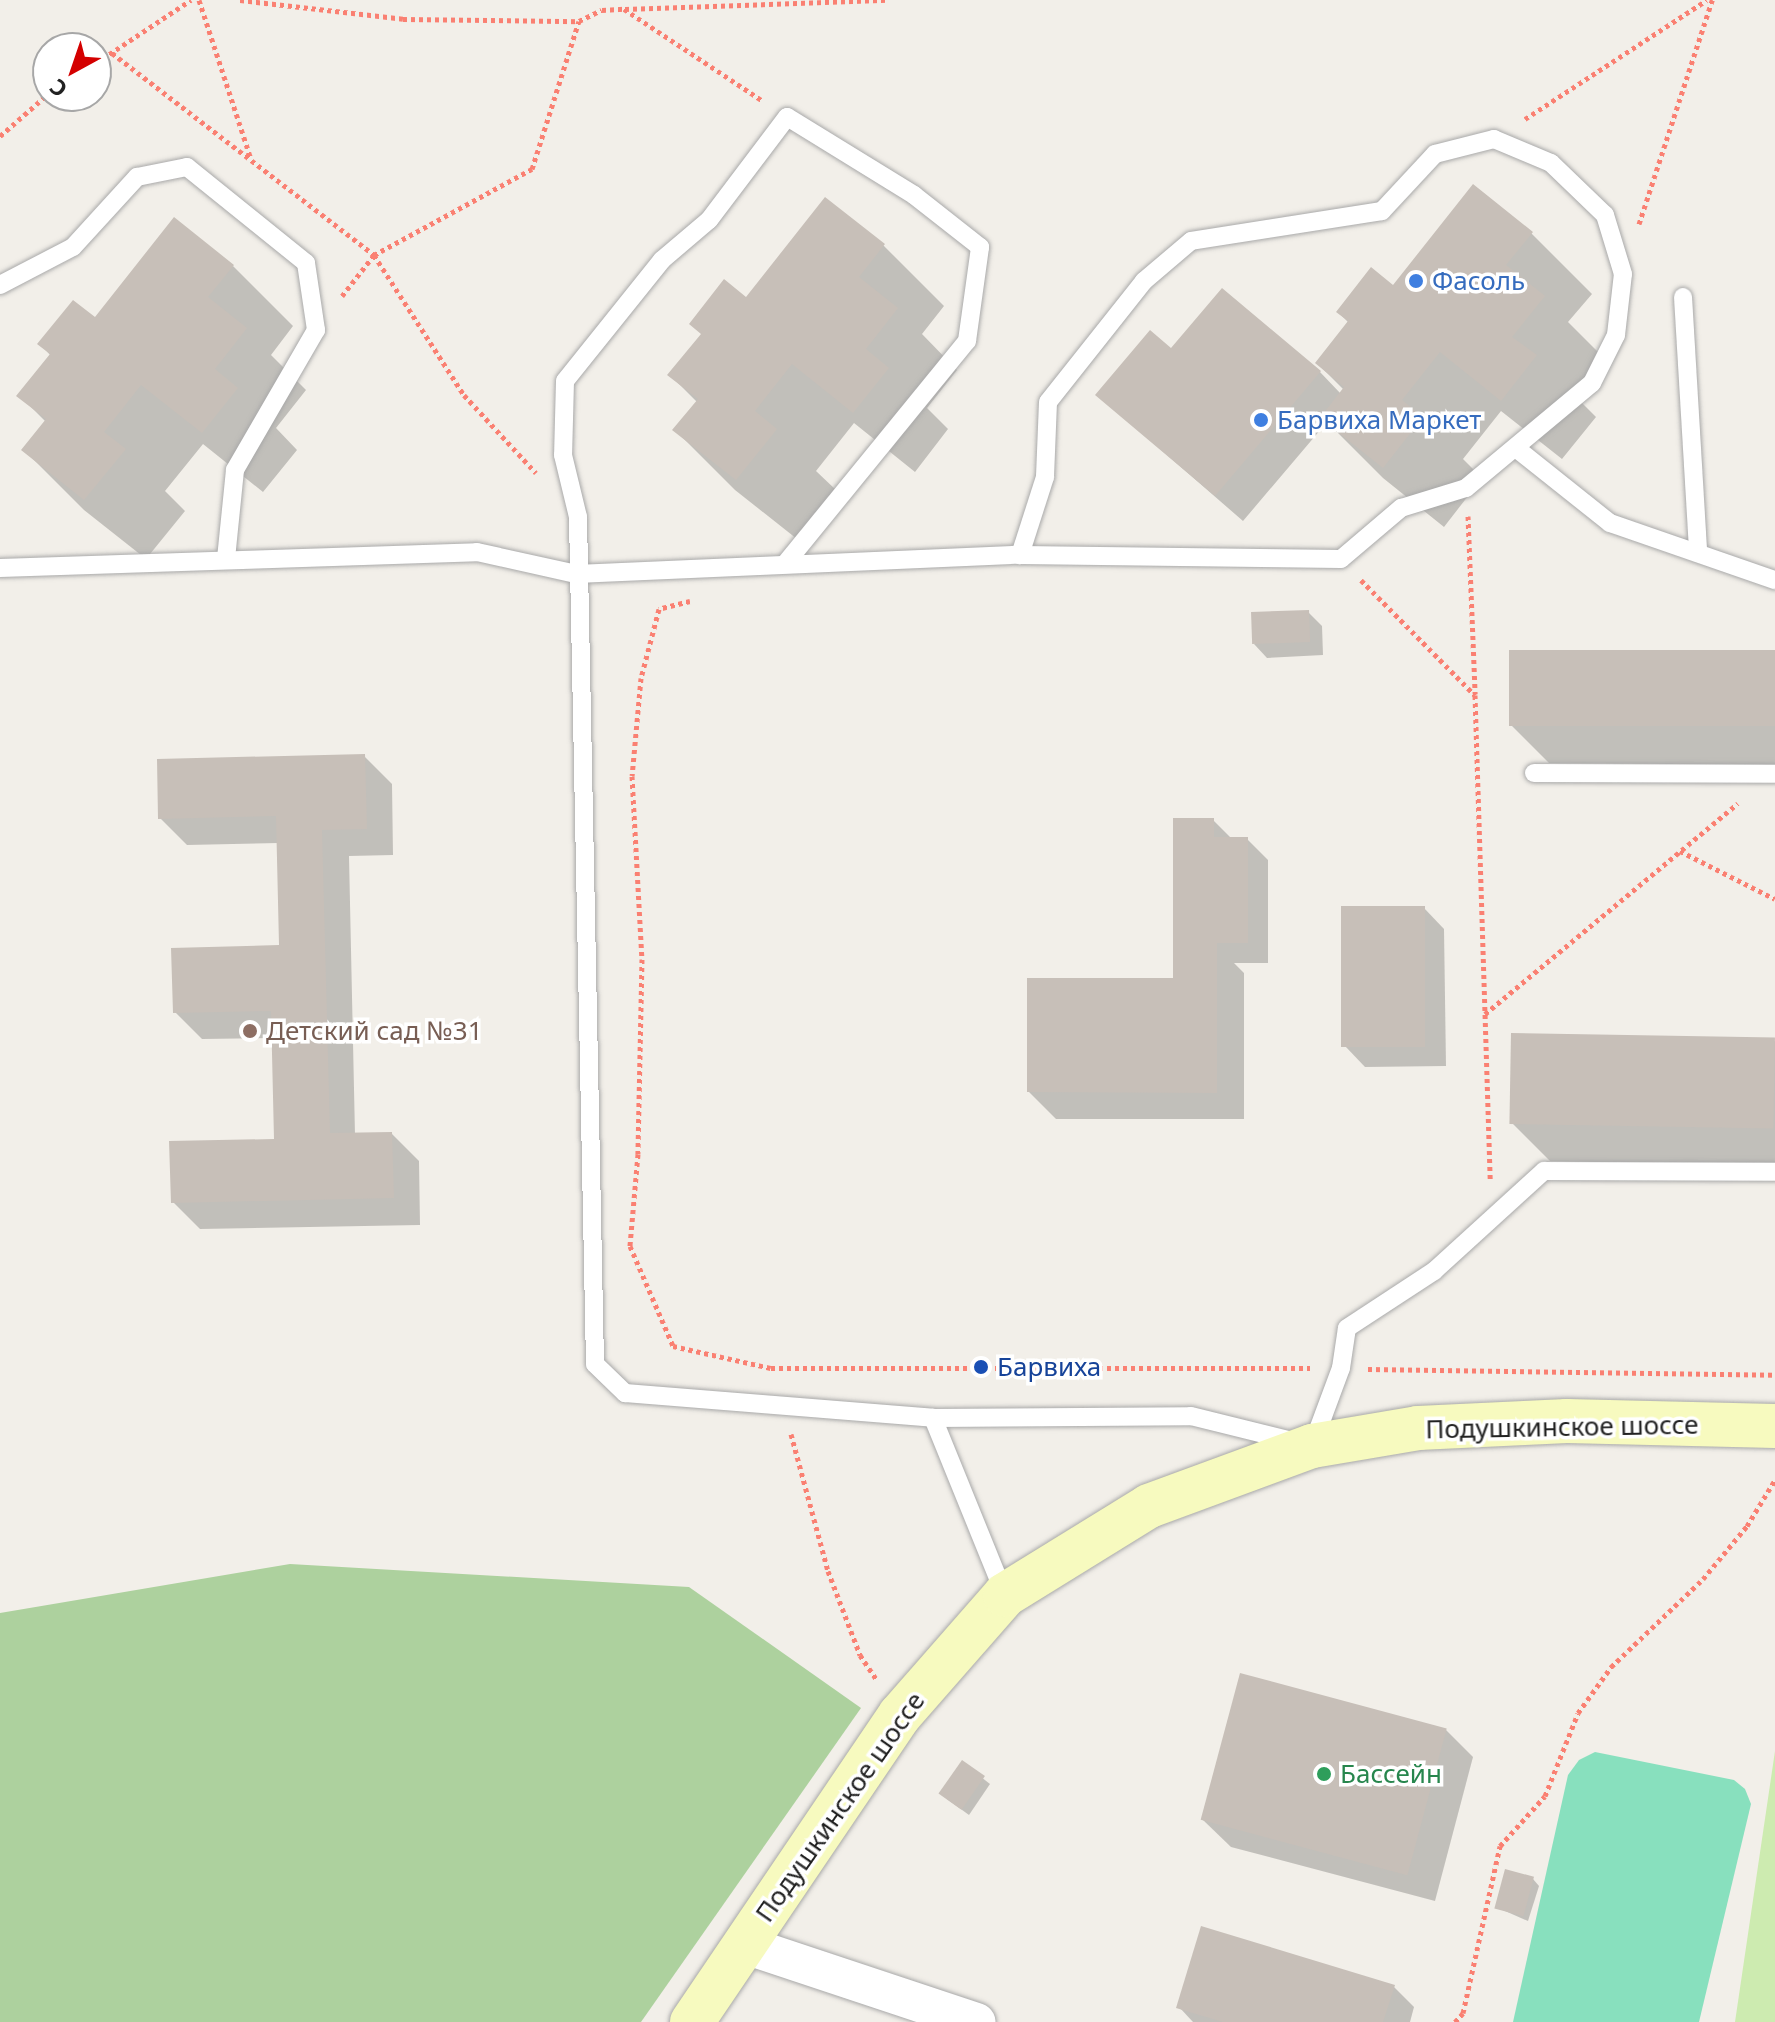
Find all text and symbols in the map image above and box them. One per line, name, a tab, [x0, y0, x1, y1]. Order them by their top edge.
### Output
north arrow	[32, 32, 112, 112]
text: С	[43, 73, 73, 105]
place label: Фасоль	[1432, 265, 1525, 297]
marker: Фасоль	[1407, 272, 1425, 290]
place label: Барвиха Маркет	[1277, 404, 1481, 436]
marker: Барвиха Маркет	[1252, 411, 1270, 429]
place label: Детский сад №31	[266, 1015, 483, 1047]
marker: Детский сад №31	[241, 1022, 259, 1040]
place label: Барвиха	[997, 1351, 1101, 1383]
marker: Барвиха	[972, 1358, 990, 1376]
street label: Подушкинское шоссе	[1425, 1409, 1699, 1445]
street label: Подушкинское шоссе	[749, 1686, 931, 1928]
place label: Бассейн	[1340, 1758, 1442, 1790]
marker: Бассейн	[1315, 1765, 1333, 1783]

